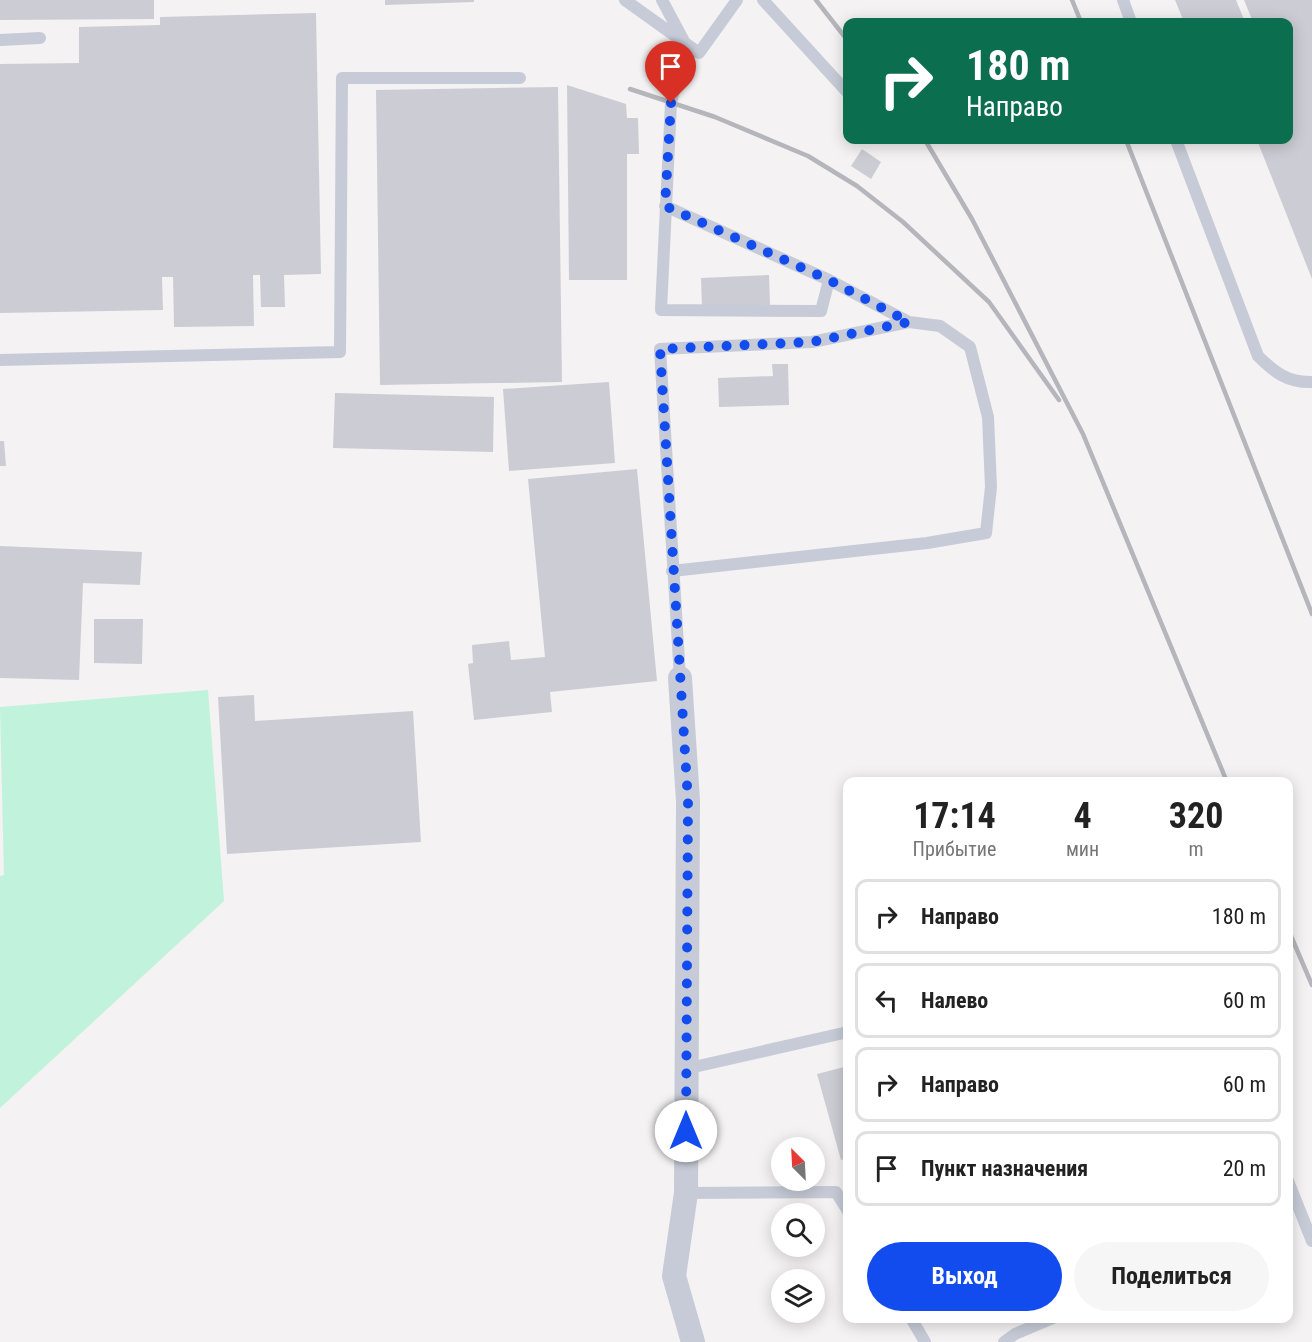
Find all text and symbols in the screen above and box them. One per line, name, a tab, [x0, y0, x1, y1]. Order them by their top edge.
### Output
pin	[645, 41, 696, 103]
text: 180 m	[966, 41, 1071, 90]
icon: right	[867, 42, 945, 120]
icon: arrive	[654, 50, 687, 83]
text: Направо	[966, 91, 1063, 123]
text: 17:14	[913, 795, 996, 837]
text: 4	[1073, 795, 1092, 837]
text: 320	[1169, 795, 1223, 837]
text: Прибытие	[913, 837, 996, 861]
text: мин	[1066, 837, 1099, 861]
text: m	[1189, 837, 1204, 861]
icon: right	[870, 900, 903, 933]
text: Направо	[921, 904, 999, 929]
text: 180 m	[1212, 904, 1266, 929]
icon: left	[870, 984, 903, 1017]
text: Налево	[921, 988, 988, 1013]
text: 60 m	[1223, 988, 1266, 1013]
icon: right	[870, 1068, 903, 1101]
text: Направо	[921, 1072, 999, 1097]
text: 60 m	[1223, 1072, 1266, 1097]
position arrow	[654, 1099, 718, 1163]
north arrow	[771, 1137, 825, 1191]
map controls	[771, 1137, 825, 1323]
icon: arrive	[870, 1152, 903, 1185]
text: Пункт назначения	[921, 1156, 1088, 1181]
text: 20 m	[1223, 1156, 1266, 1181]
button: search	[771, 1203, 825, 1257]
button: Выход	[867, 1242, 1062, 1311]
button: Поделиться	[1074, 1242, 1269, 1311]
button: layers	[771, 1269, 825, 1323]

